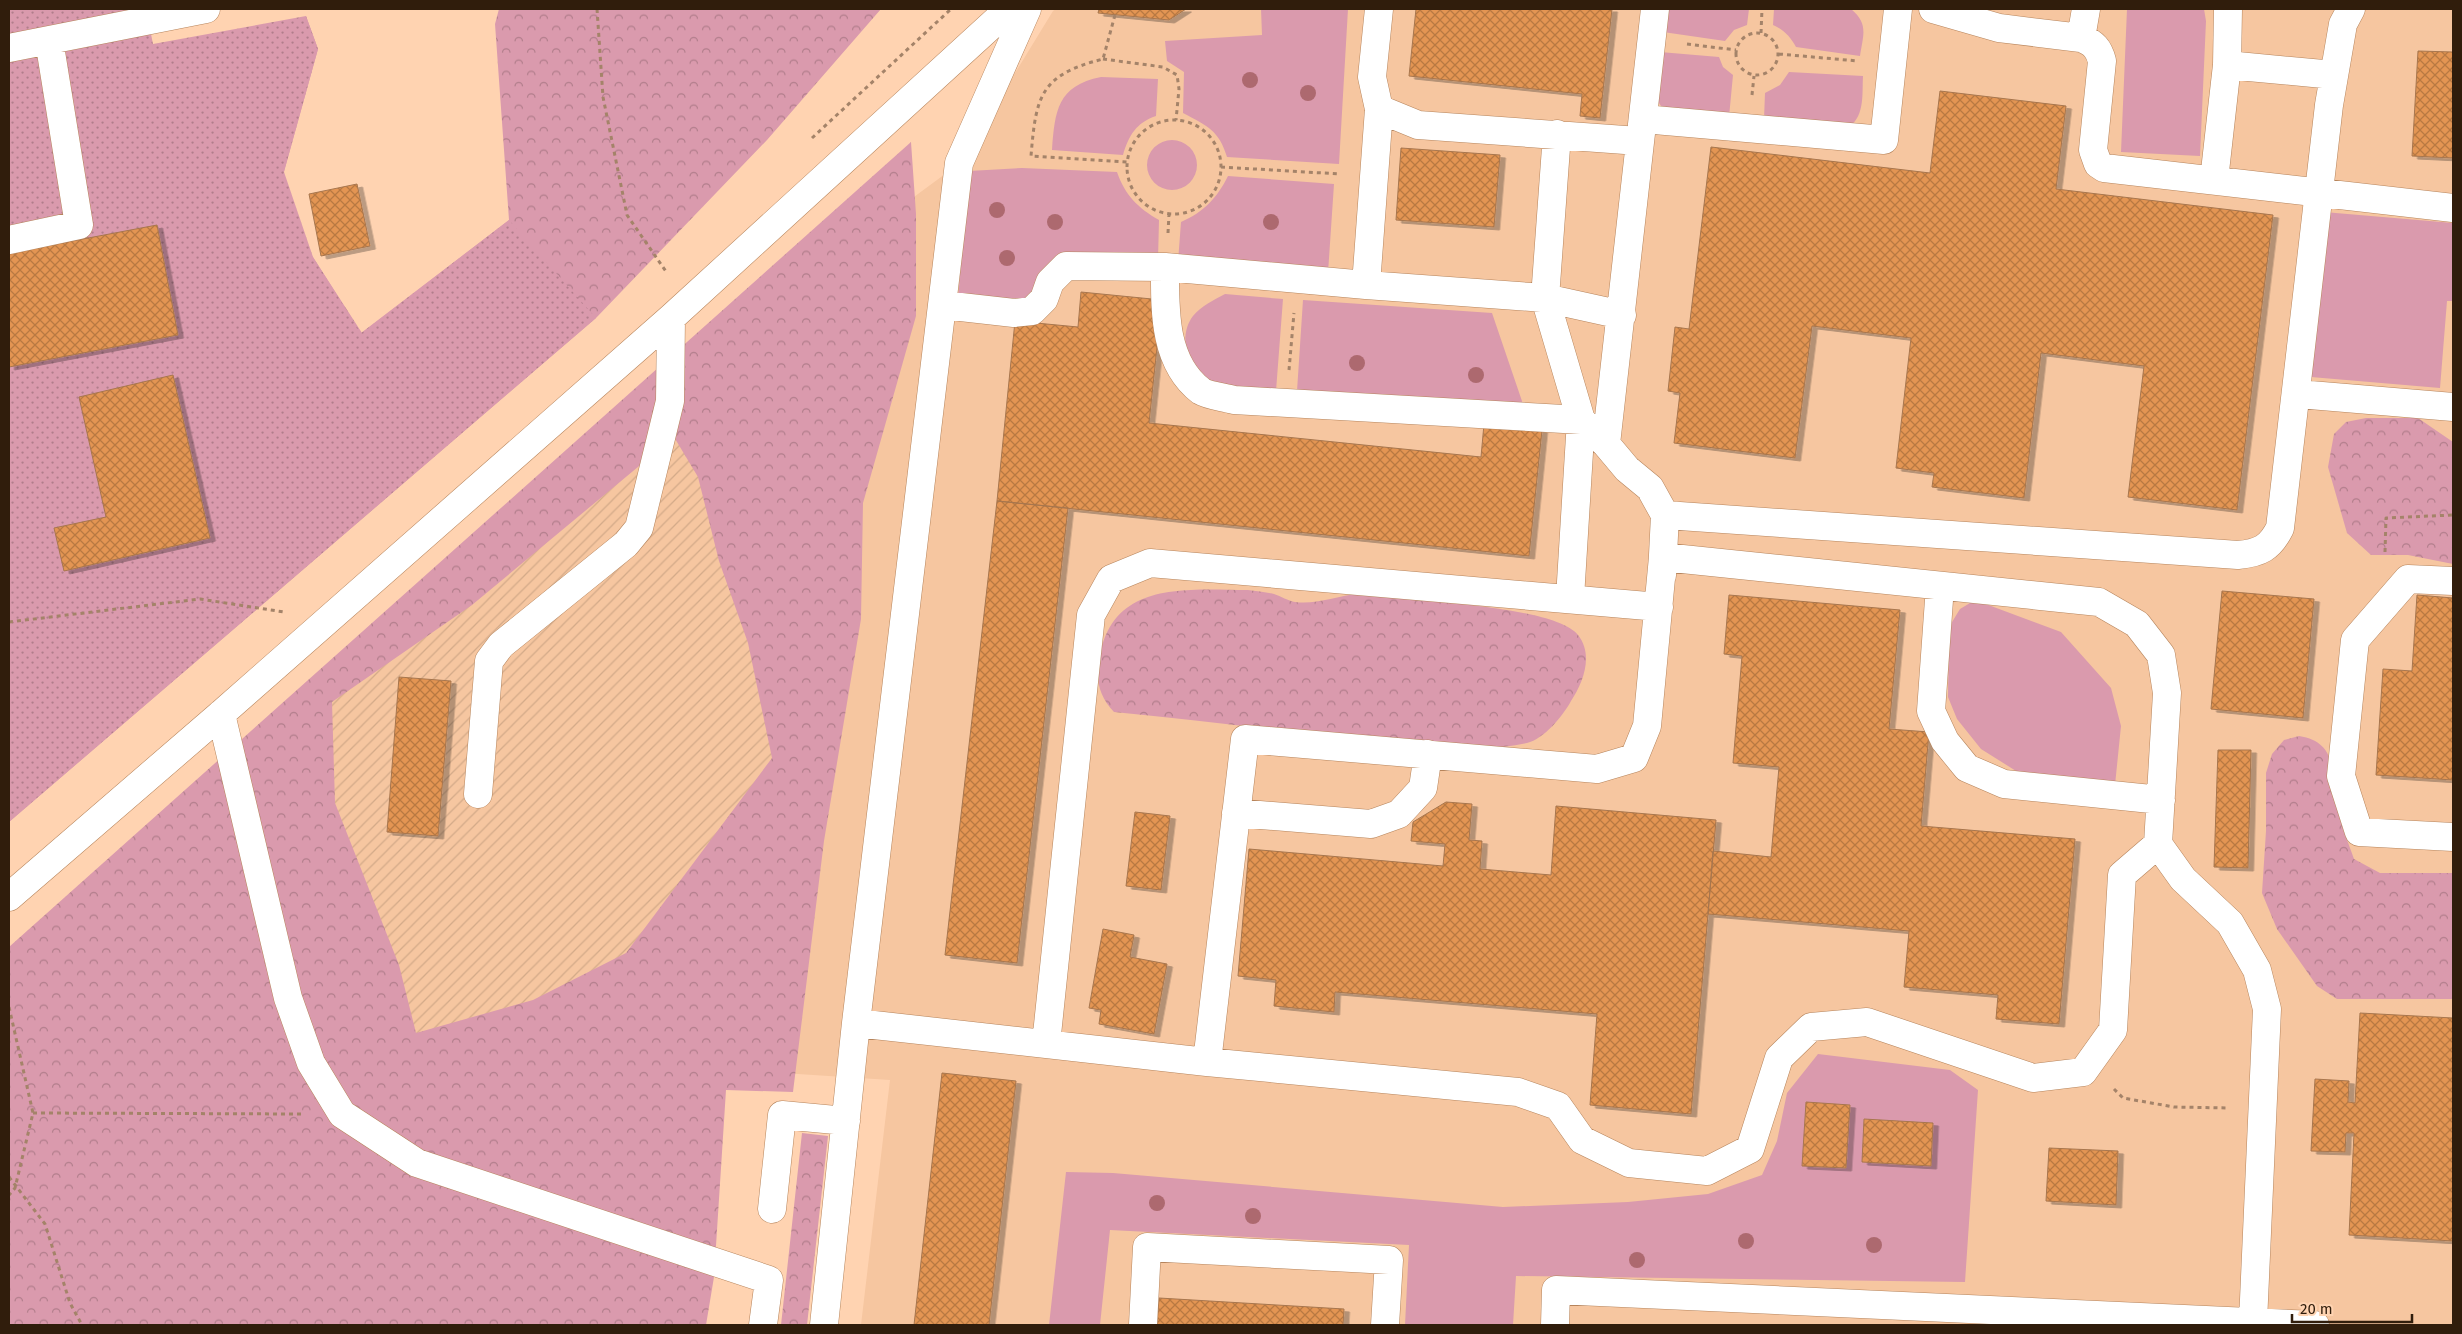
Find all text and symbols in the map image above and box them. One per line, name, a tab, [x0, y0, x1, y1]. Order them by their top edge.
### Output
scale bar	[2292, 1292, 2412, 1324]
text: 20 m	[2300, 1300, 2333, 1318]

